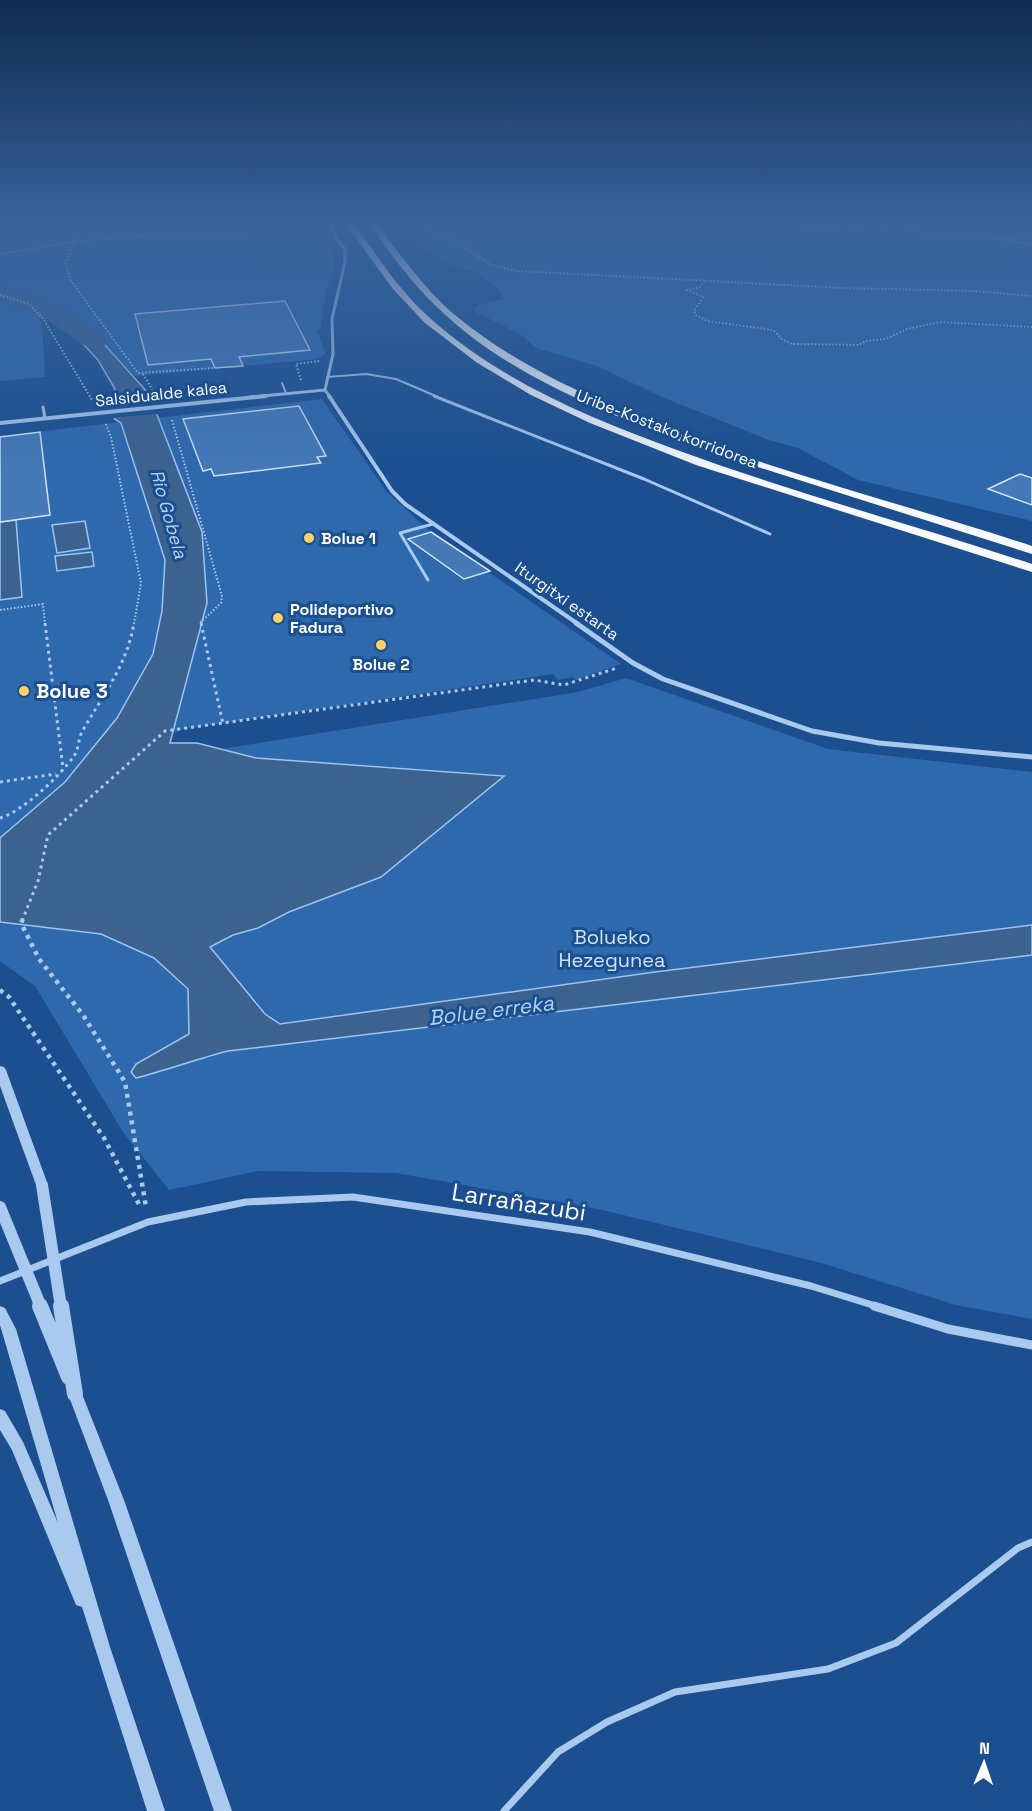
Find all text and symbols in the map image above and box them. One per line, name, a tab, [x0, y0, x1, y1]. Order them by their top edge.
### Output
street label: Salsidualde kalea	[94, 377, 228, 411]
street label: Uribe-Kostako korridorea	[573, 385, 761, 473]
water label: Río Gobela	[145, 467, 193, 562]
place label: Bolue 1	[321, 528, 376, 549]
marker: Bolue 1	[302, 531, 316, 545]
street label: Iturgitxi estarta	[511, 557, 623, 645]
place label: Polideportivo Fadura	[290, 599, 394, 638]
marker: Polideportivo Fadura	[271, 611, 285, 625]
marker: Bolue 2	[374, 638, 388, 652]
place label: Bolue 2	[352, 654, 410, 675]
place label: Bolue 3	[36, 678, 108, 704]
marker: Bolue 3	[17, 684, 31, 698]
park label: Bolueko Hezegunea	[558, 924, 666, 973]
water label: Bolue erreka	[427, 989, 556, 1031]
street label: Larrañazubi	[450, 1176, 588, 1228]
north arrow	[954, 1733, 1014, 1793]
text: N	[979, 1738, 990, 1759]

